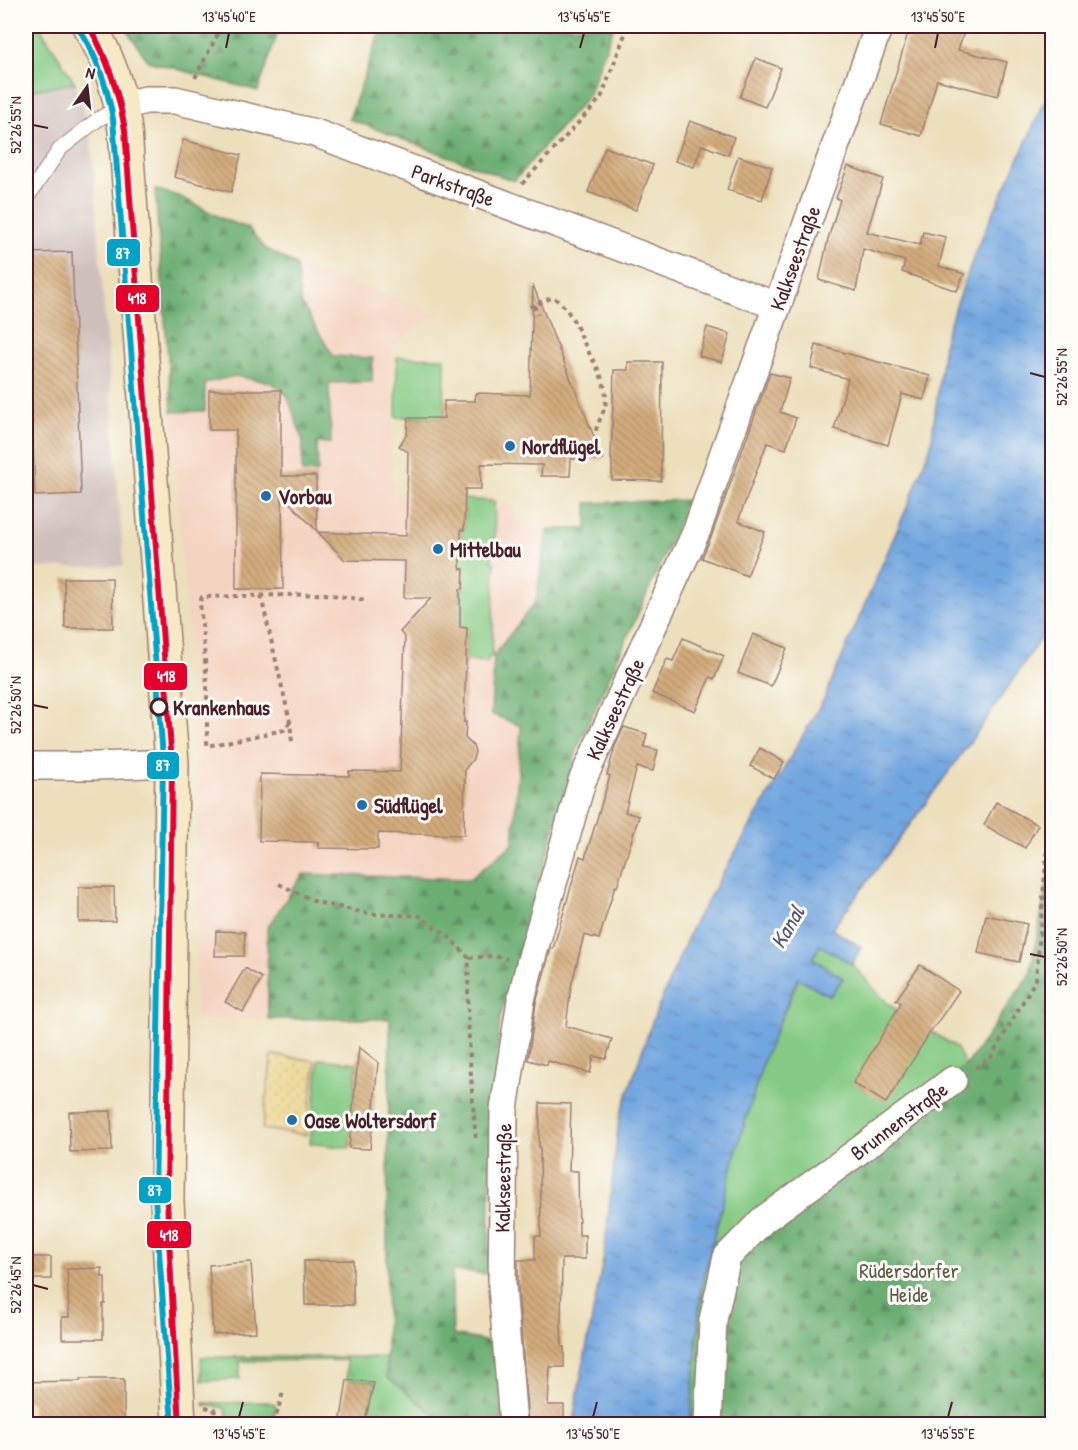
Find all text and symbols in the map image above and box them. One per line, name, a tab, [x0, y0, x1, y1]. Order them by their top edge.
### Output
text: 13°45'40"E	[202, 6, 256, 27]
text: 13°45'45"E	[557, 6, 611, 27]
text: 13°45'50"E	[911, 6, 966, 27]
north arrow	[57, 57, 117, 117]
text: N	[84, 61, 98, 84]
text: 52°26'55"N	[5, 96, 26, 154]
street label: Parkstraße	[408, 157, 498, 213]
street label: Kalkseestraße	[763, 202, 827, 314]
line badge: 87	[106, 238, 141, 267]
text: 87	[116, 242, 130, 264]
line badge: 418	[115, 284, 160, 313]
text: 418	[128, 287, 146, 309]
text: 52°26'55"N	[1051, 348, 1072, 406]
place label: Nordflügel	[522, 432, 601, 462]
marker: Nordflügel	[503, 439, 517, 453]
place label: Vorbau	[278, 482, 332, 511]
marker: Vorbau	[259, 489, 273, 503]
place label: Mittelbau	[450, 535, 521, 564]
marker: Mittelbau	[431, 542, 445, 556]
street label: Kalkseestraße	[579, 653, 651, 765]
line badge: 418	[143, 662, 188, 691]
text: 418	[157, 665, 175, 687]
text: 52°26'50"N	[5, 676, 26, 734]
place label: Krankenhaus	[173, 693, 270, 722]
marker: Krankenhaus	[150, 698, 168, 716]
line badge: 87	[146, 751, 180, 780]
text: 87	[156, 754, 170, 776]
place label: Südflügel	[374, 791, 443, 821]
marker: Südflügel	[355, 798, 369, 812]
water label: Kanal	[763, 899, 812, 954]
text: 52°26'50"N	[1051, 928, 1072, 986]
street label: Brunnenstraße	[844, 1075, 954, 1167]
place label: Oase Woltersdorf	[304, 1106, 437, 1135]
marker: Oase Woltersdorf	[285, 1113, 299, 1127]
street label: Kalkseestraße	[488, 1123, 518, 1233]
line badge: 87	[138, 1176, 172, 1204]
text: 87	[148, 1179, 162, 1201]
line badge: 418	[146, 1220, 192, 1249]
text: 418	[160, 1224, 178, 1246]
park label: Rüdersdorfer Heide	[859, 1256, 959, 1309]
text: 52°26'45"N	[5, 1257, 26, 1313]
text: 13°45'45"E	[212, 1423, 266, 1444]
text: 13°45'50"E	[566, 1423, 621, 1444]
text: 13°45'55"E	[921, 1423, 975, 1444]

